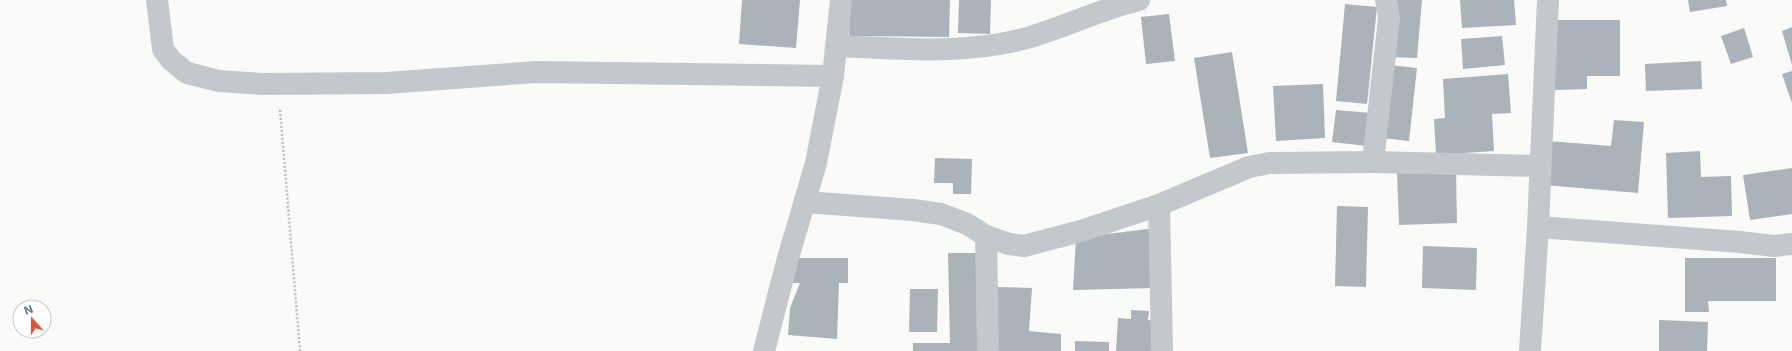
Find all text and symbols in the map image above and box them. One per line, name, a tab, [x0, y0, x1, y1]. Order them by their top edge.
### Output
north arrow	[12, 299, 52, 339]
text: N	[22, 302, 35, 318]

